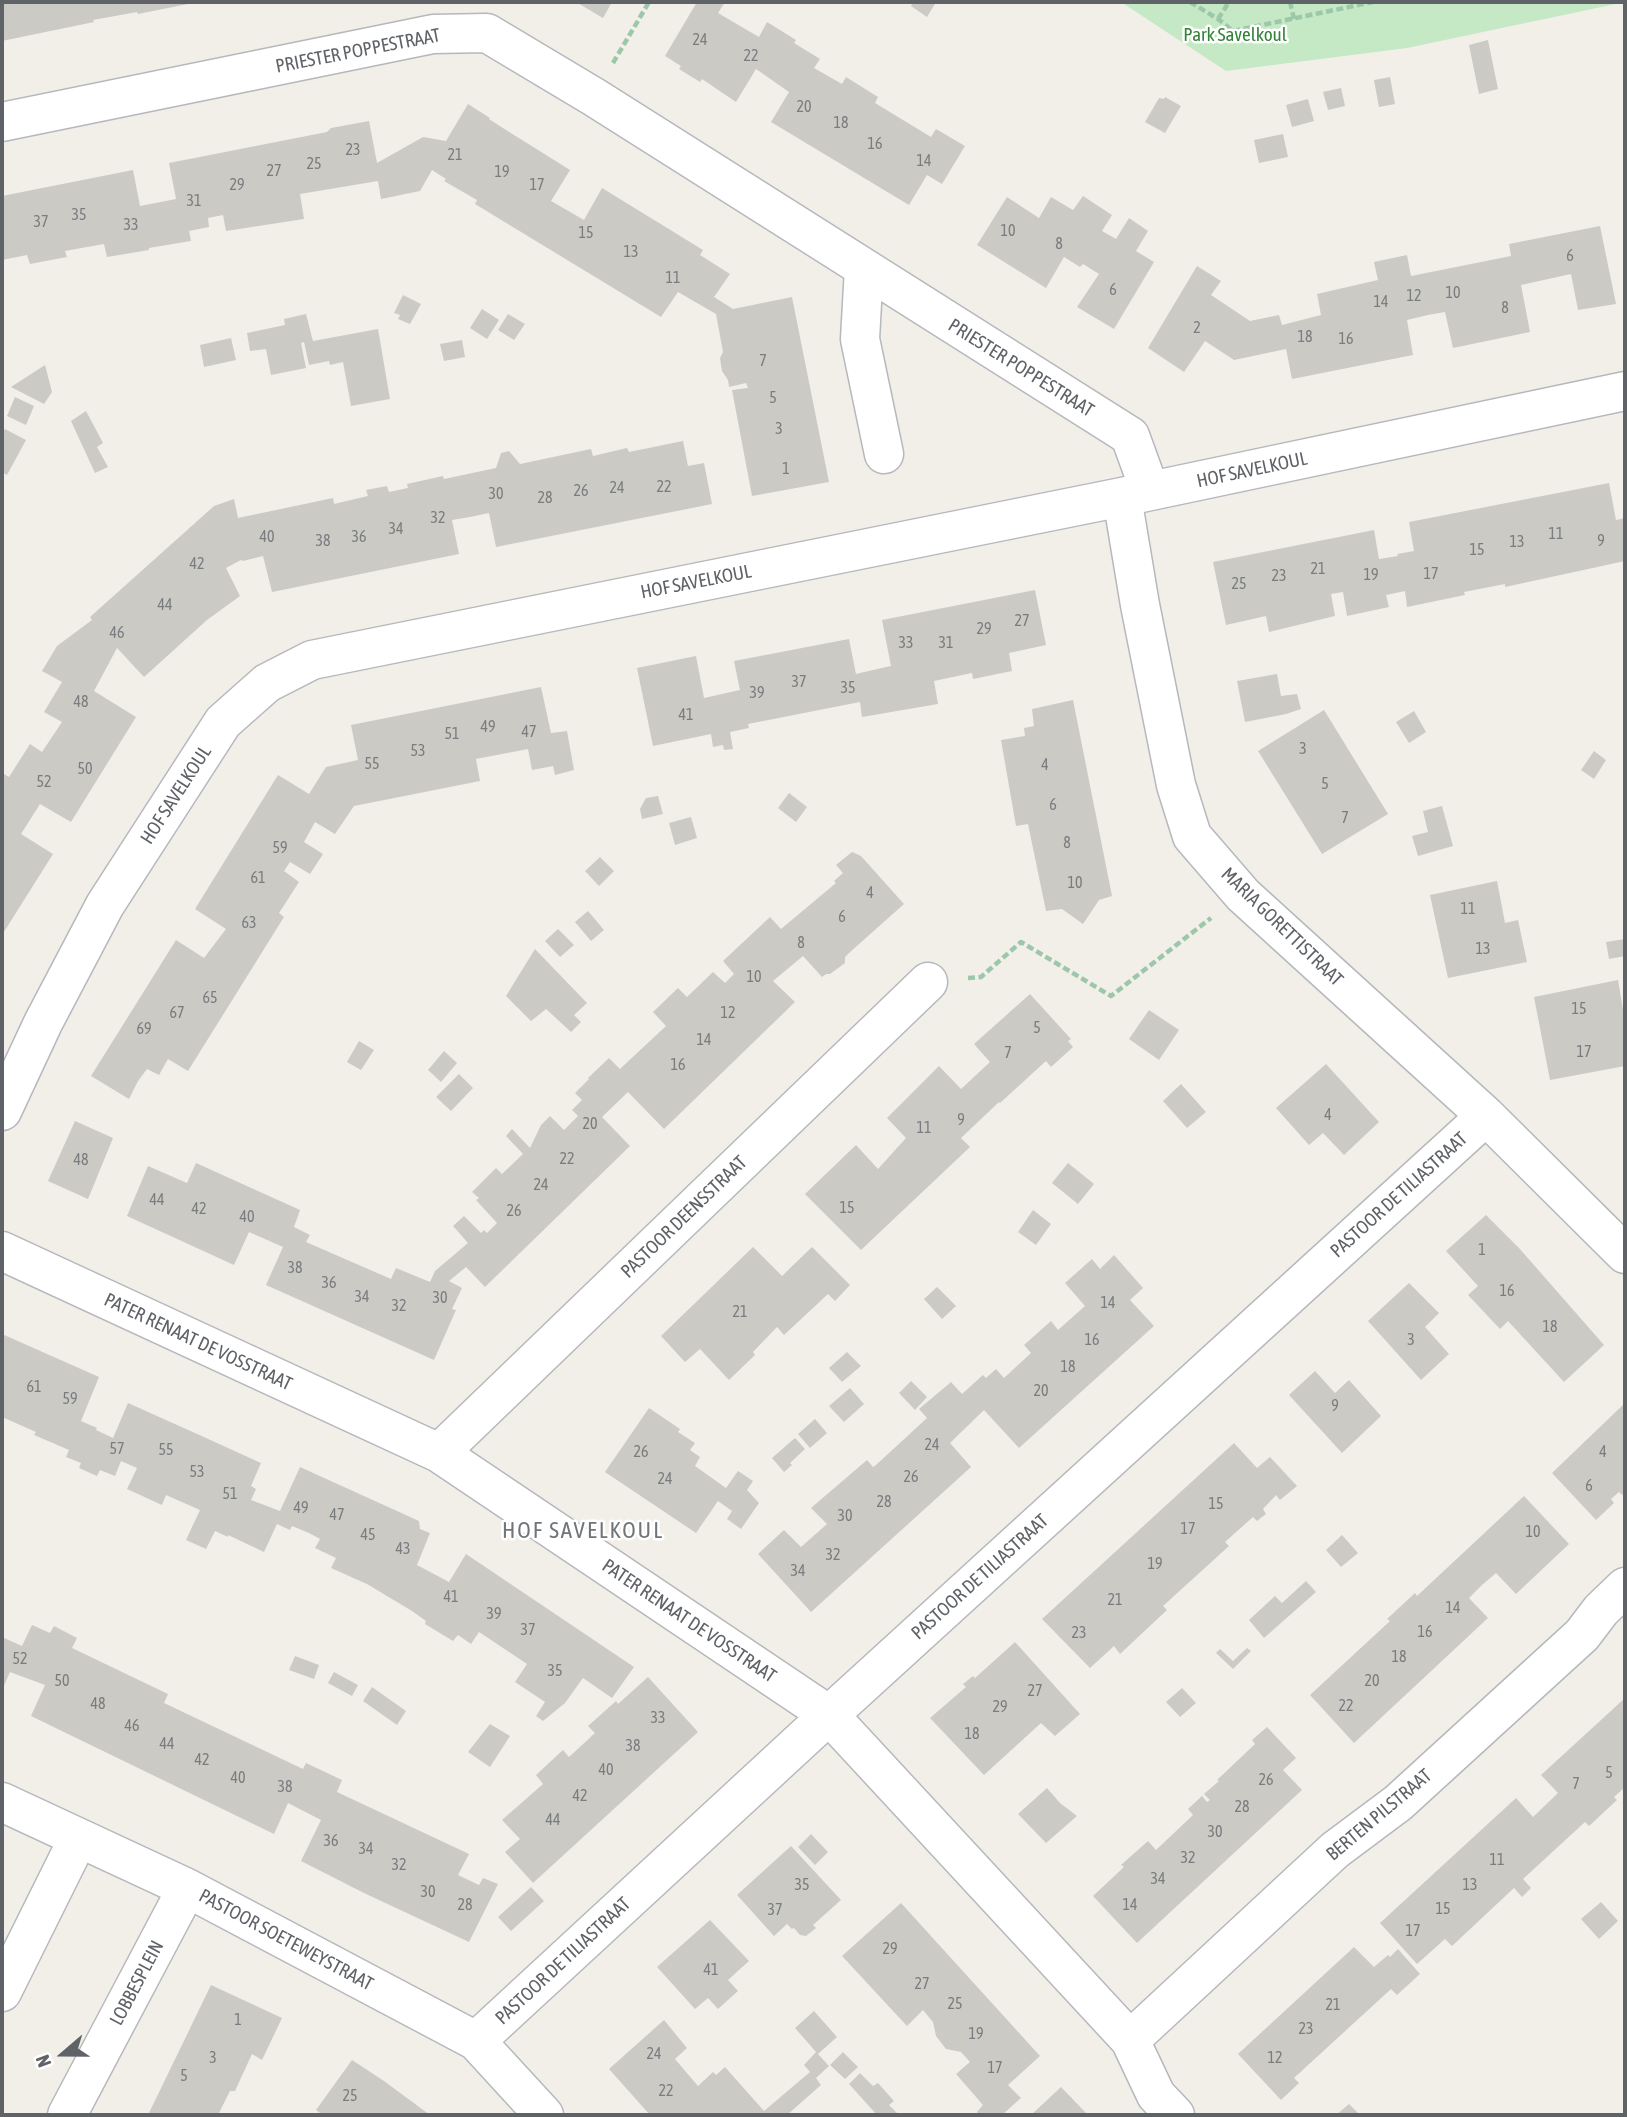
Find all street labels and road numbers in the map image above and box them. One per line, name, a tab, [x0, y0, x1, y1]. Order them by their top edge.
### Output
street label: PRIESTER POPPESTRAAT	[274, 24, 442, 78]
street label: PRIESTER POPPESTRAAT	[944, 314, 1098, 422]
street label: HOF SAVELKOUL	[1195, 447, 1309, 493]
street label: HOF SAVELKOUL	[639, 560, 753, 604]
street label: HOF SAVELKOUL	[136, 742, 216, 848]
street label: MARIA GORETTISTRAAT	[1216, 863, 1348, 991]
street label: PASTOOR DE TILIASTRAAT	[1326, 1128, 1472, 1262]
street label: PASTOOR DEENSSTRAAT	[616, 1151, 752, 1283]
street label: PATER RENAAT DE VOSSTRAAT	[100, 1288, 296, 1396]
street label: PASTOOR DE TILIASTRAAT	[907, 1510, 1053, 1644]
street label: PATER RENAAT DE VOSSTRAAT	[598, 1554, 780, 1688]
street label: BERTEN PILSTRAAT	[1322, 1764, 1436, 1866]
street label: PASTOOR SOETEWEYSTRAAT	[195, 1884, 377, 1996]
street label: PASTOOR DE TILIASTRAAT	[491, 1893, 635, 2029]
street label: LOBBESPLEIN	[105, 1937, 169, 2029]

